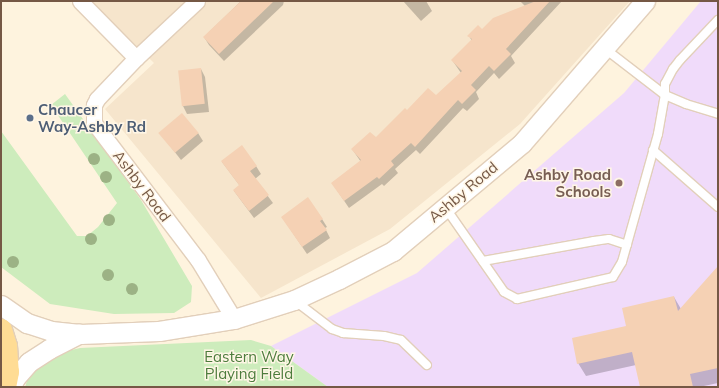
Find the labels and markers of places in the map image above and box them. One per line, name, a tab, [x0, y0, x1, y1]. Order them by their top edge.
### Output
place label: Chaucer Way-Ashby Rd	[38, 100, 146, 135]
marker: Chaucer Way-Ashby Rd	[25, 113, 35, 123]
place label: Ashby Road Schools	[524, 165, 611, 200]
marker: Ashby Road Schools	[614, 178, 624, 188]

